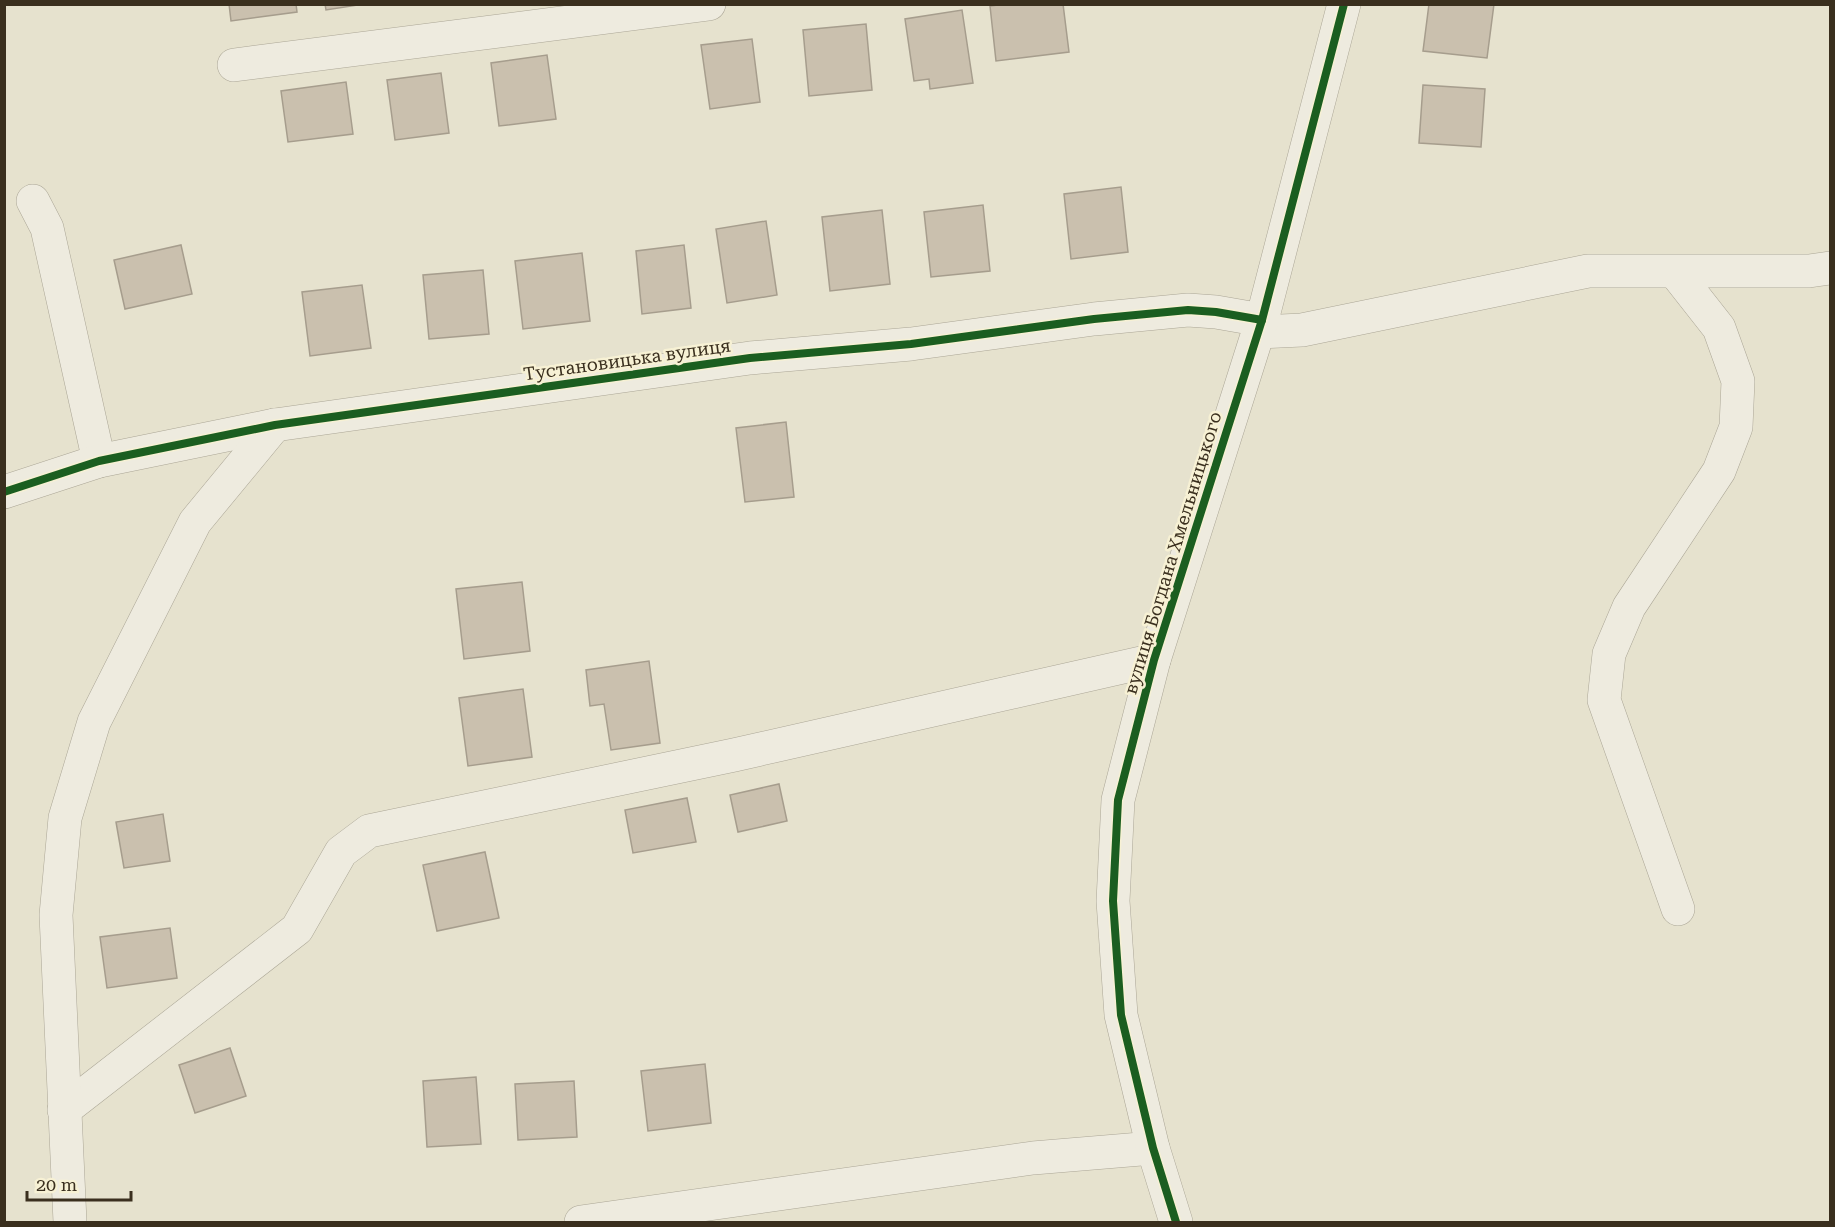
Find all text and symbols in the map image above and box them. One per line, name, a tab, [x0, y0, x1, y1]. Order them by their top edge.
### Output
street label: Тустановицька вулиця	[522, 335, 732, 384]
street label: вулиця Богдана Хмельницького	[1119, 409, 1226, 697]
scale bar	[27, 1164, 130, 1202]
text: 20 m	[36, 1174, 77, 1195]

